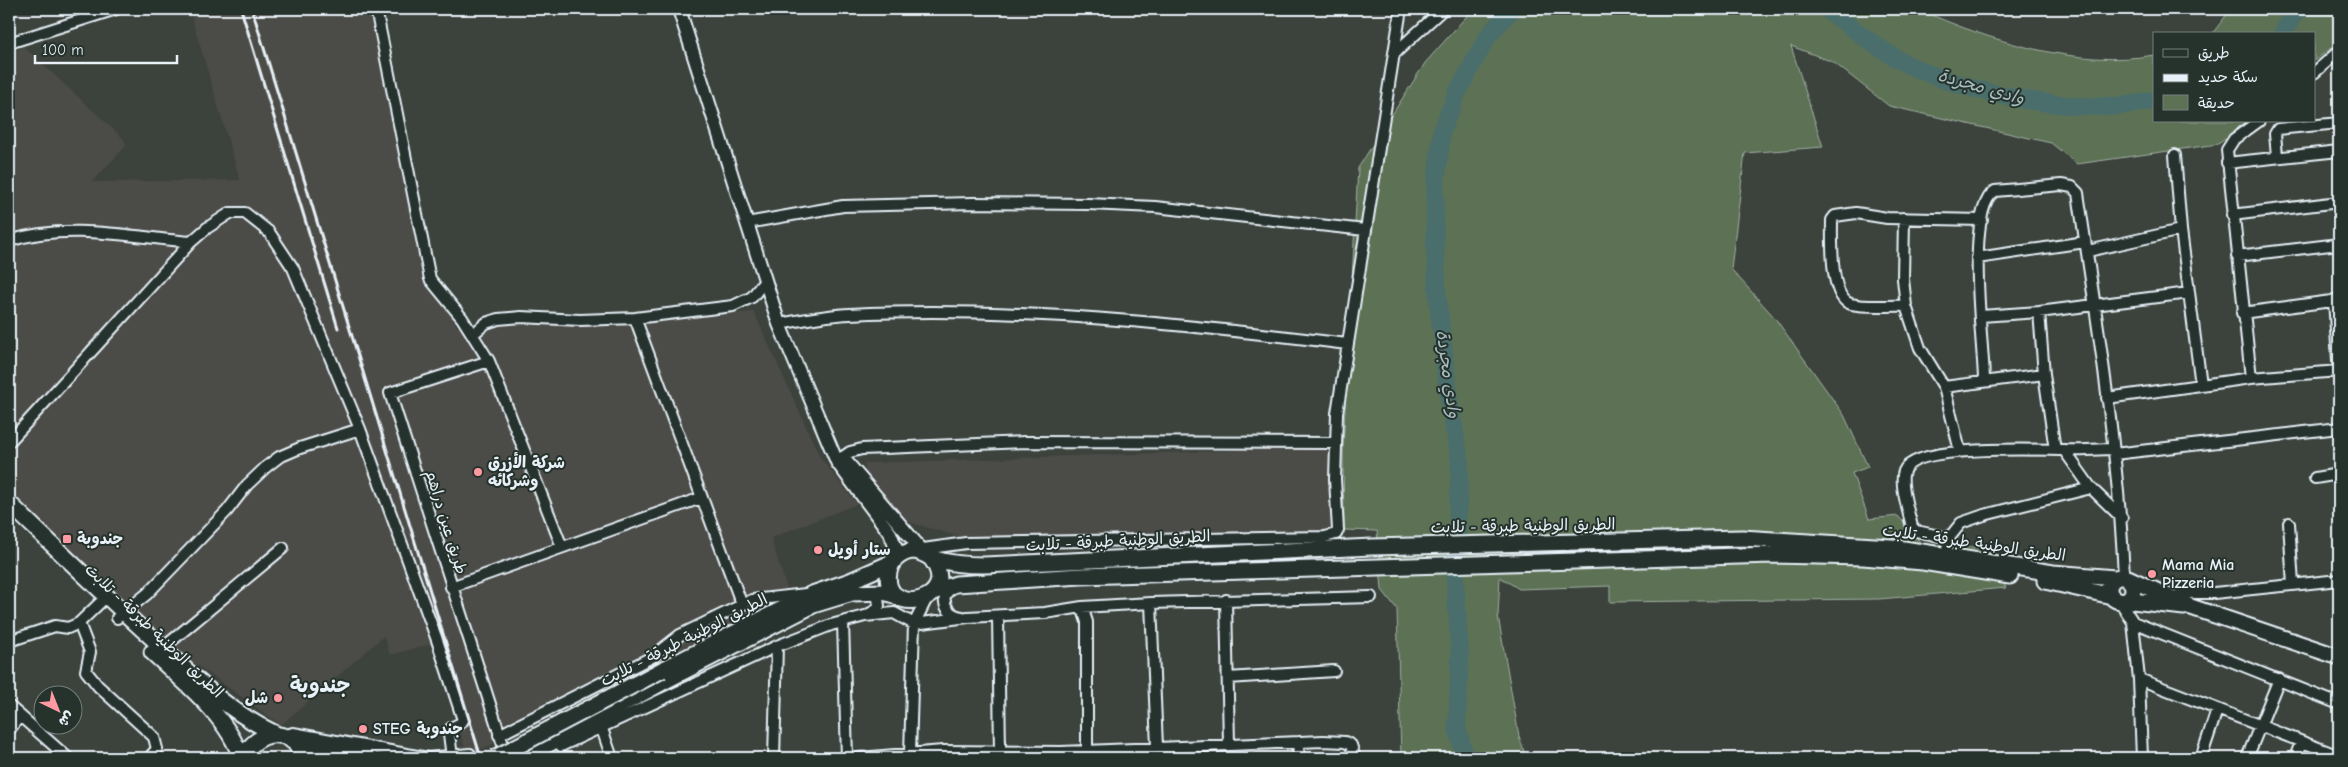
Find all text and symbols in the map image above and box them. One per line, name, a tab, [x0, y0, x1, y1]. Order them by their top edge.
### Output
scale bar	[35, 32, 178, 64]
legend	[2153, 32, 2316, 122]
text: 100 m	[42, 41, 84, 59]
text: طريق	[2198, 44, 2230, 62]
water label: وادي مجردة	[1935, 65, 2027, 111]
text: سكة حديد	[2198, 68, 2258, 86]
text: حديقة	[2198, 94, 2235, 112]
water label: وادي مجردة	[1429, 329, 1465, 420]
place label: شركة الأزرق وشركائه	[488, 451, 565, 491]
marker: شركة الأزرق وشركائه	[472, 466, 484, 478]
street label: طريق عين دراهم	[419, 468, 470, 577]
street label: الطريق الوطنية طبرقة - تلابت	[1430, 515, 1616, 538]
street label: الطريق الوطنية طبرقة - تلابت	[1881, 521, 2067, 566]
street label: الطريق الوطنية طبرقة - تلابت	[1025, 527, 1211, 556]
place label: جندوبة	[77, 530, 123, 549]
marker: جندوبة	[61, 533, 73, 545]
place label: ستار أويل	[828, 539, 891, 560]
marker: ستار أويل	[812, 544, 824, 556]
place label: Mama Mia Pizzeria	[2162, 556, 2235, 592]
street label: الطريق الوطنية طبرقة - تلابت	[81, 560, 227, 702]
marker: Mama Mia Pizzeria	[2146, 568, 2158, 580]
street label: الطريق الوطنية طبرقة - تلابت	[598, 590, 771, 691]
district label: جندوبة	[290, 673, 350, 698]
north arrow	[32, 684, 82, 734]
place label: شل	[245, 689, 268, 707]
marker: شل	[272, 692, 284, 704]
text: ش	[55, 708, 78, 731]
place label: STEG جندوبة	[373, 720, 463, 739]
marker: STEG جندوبة	[357, 723, 369, 735]

